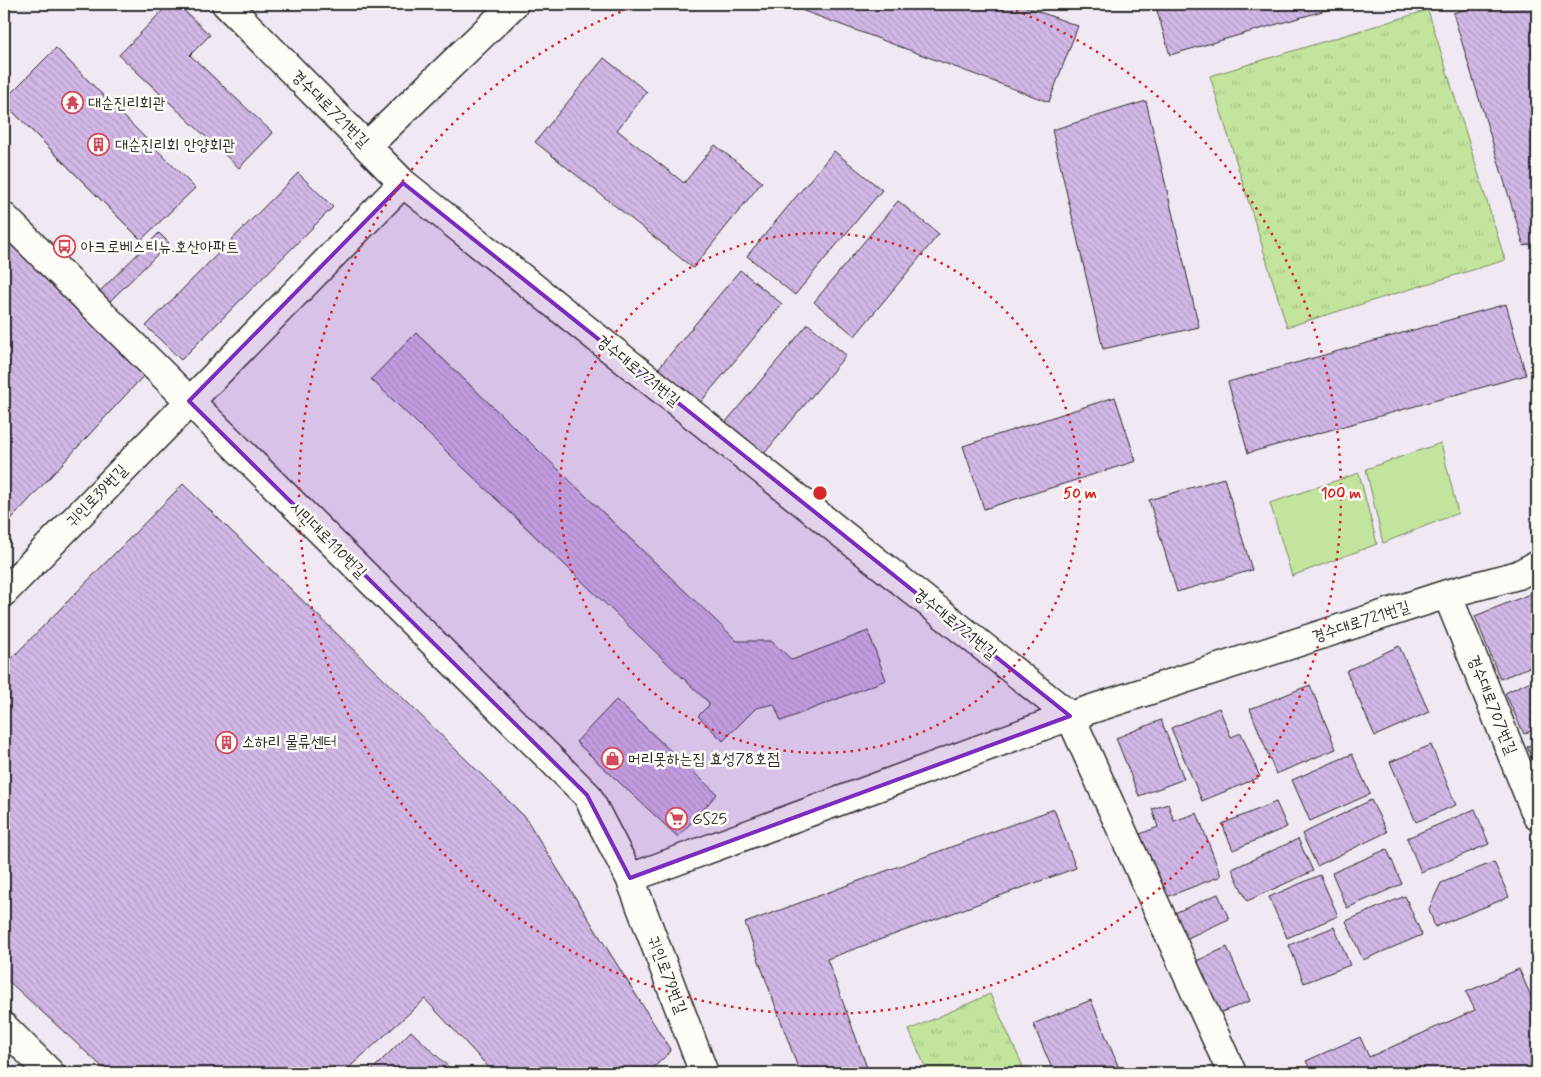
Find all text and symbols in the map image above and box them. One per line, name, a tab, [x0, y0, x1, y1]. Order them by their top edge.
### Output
street label: 경수대로721번길	[287, 66, 374, 153]
temple icon: 대순진리회관	[60, 91, 84, 115]
place label: 대순진리회관	[88, 93, 165, 114]
building icon: 대순진리회 안양회관	[87, 133, 111, 157]
place label: 대순진리회 안양회관	[115, 135, 235, 156]
bus stop icon: 아크로베스티뉴.호산아파트	[53, 235, 77, 259]
place label: 아크로베스티뉴.호산아파트	[81, 237, 239, 258]
street label: 경수대로721번길	[592, 331, 684, 411]
street label: 귀인로39번길	[62, 460, 132, 532]
centre of rings	[811, 484, 829, 502]
text: 50 m	[1063, 484, 1097, 504]
text: 100 m	[1321, 484, 1361, 504]
street label: 시민대로110번길	[285, 497, 371, 583]
street label: 경수대로721번길	[909, 584, 1001, 664]
street label: 경수대로721번길	[1309, 596, 1413, 648]
street label: 경수대로707번길	[1462, 652, 1522, 758]
building icon: 소하리 물류센터	[214, 730, 238, 754]
place label: 소하리 물류센터	[242, 732, 336, 753]
shop icon: 머리못하는집 효성78호점	[600, 747, 624, 771]
place label: 머리못하는집 효성78호점	[628, 749, 780, 770]
supermarket icon: GS25	[664, 807, 688, 831]
place label: GS25	[692, 809, 727, 830]
street label: 귀인로79번길	[643, 933, 692, 1017]

